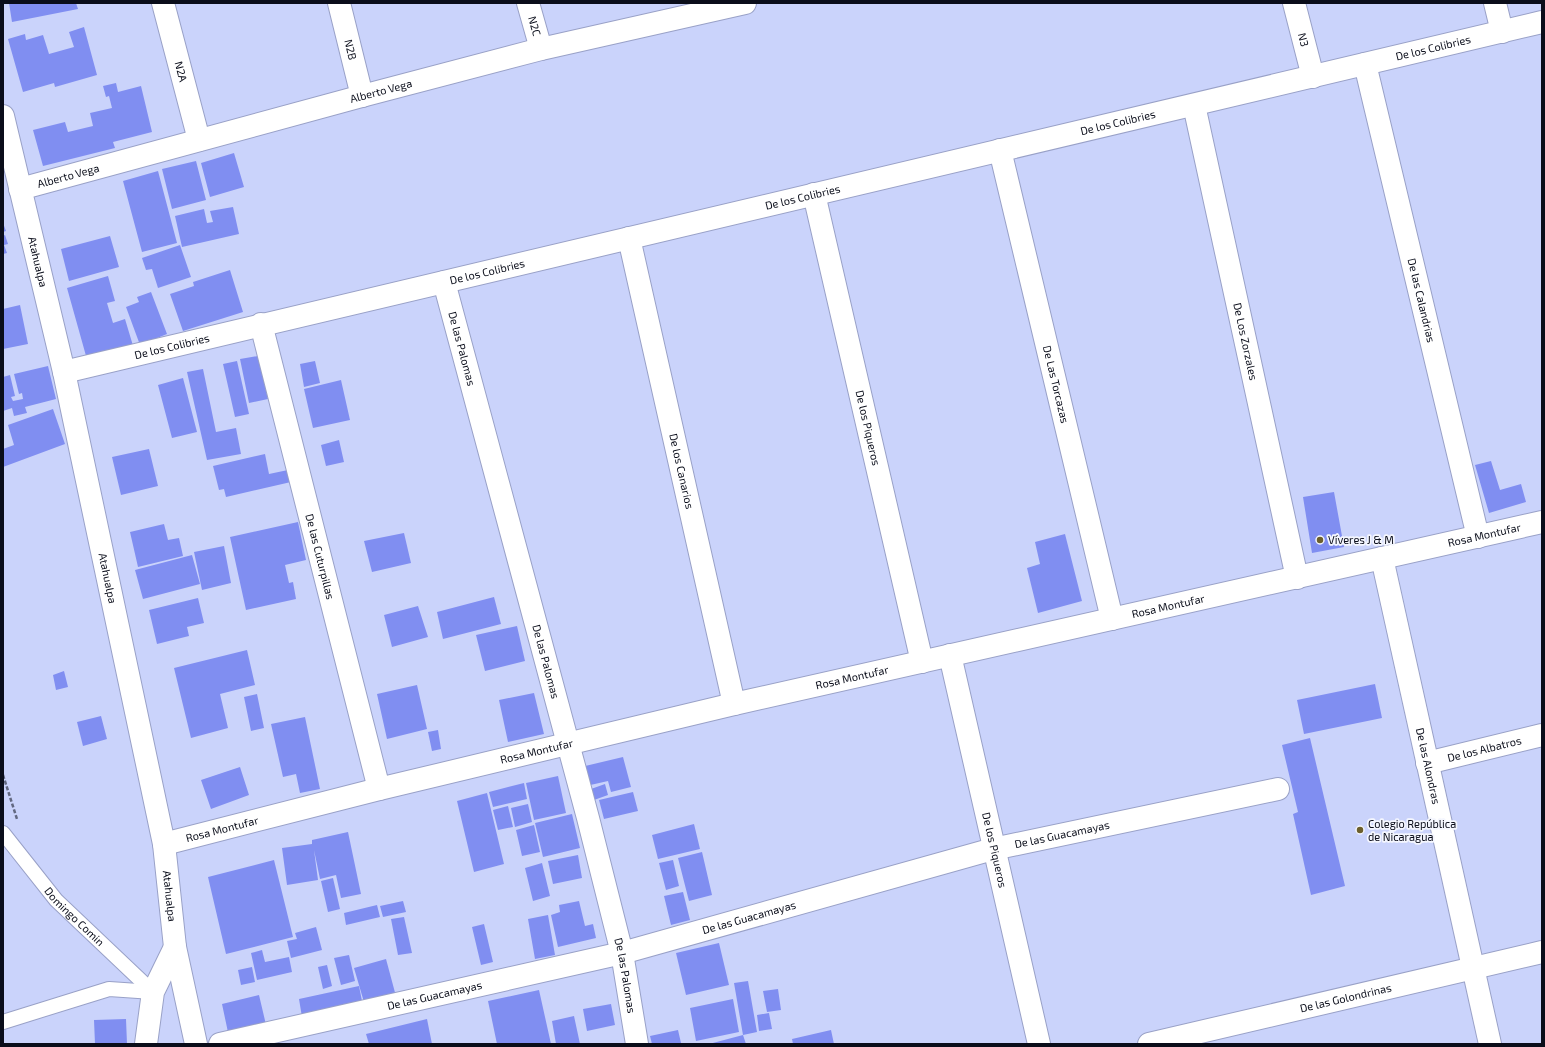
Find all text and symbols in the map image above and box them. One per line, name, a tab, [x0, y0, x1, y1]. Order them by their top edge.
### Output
street label: N2C	[526, 14, 544, 37]
street label: N3	[1296, 31, 1312, 48]
street label: De los Colibries	[1394, 32, 1472, 62]
street label: N2B	[342, 38, 360, 61]
street label: N2A	[173, 60, 190, 83]
street label: Alberto Vega	[348, 76, 413, 105]
street label: De los Colibries	[1079, 107, 1157, 137]
street label: Alberto Vega	[36, 161, 101, 190]
street label: De los Colibries	[764, 181, 842, 212]
street label: Atahualpa	[26, 235, 51, 288]
street label: De los Colibries	[448, 256, 526, 286]
street label: De las Calandrias	[1406, 257, 1438, 344]
street label: De Los Zorzales	[1231, 301, 1261, 382]
street label: De las Palomas	[446, 310, 479, 387]
street label: De los Colibries	[133, 331, 211, 361]
street label: De Las Torcazas	[1041, 344, 1072, 425]
street label: De los Piqueros	[853, 389, 884, 467]
street label: De los Canarios	[667, 432, 697, 510]
street label: De las Cuturpillas	[303, 512, 338, 601]
street label: Rosa Montufar	[1446, 520, 1522, 549]
place label: Víveres J & M	[1328, 533, 1394, 546]
marker: Víveres J & M	[1315, 535, 1325, 545]
street label: Atahualpa	[96, 552, 120, 605]
street label: Rosa Montufar	[1130, 591, 1206, 620]
street label: De las Palomas	[530, 623, 563, 700]
street label: Rosa Montufar	[814, 662, 890, 691]
street label: De las Alondras	[1414, 726, 1444, 806]
street label: De los Albatros	[1446, 733, 1523, 764]
street label: Rosa Montufar	[499, 736, 575, 766]
street label: De los Piqueros	[980, 811, 1010, 889]
street label: Rosa Montufar	[184, 813, 260, 844]
place label: Colegio República de Nicaragua	[1368, 817, 1456, 843]
street label: De las Guacamayas	[1013, 818, 1111, 850]
marker: Colegio República de Nicaragua	[1355, 825, 1365, 835]
street label: Atahualpa	[161, 870, 179, 922]
street label: Domingo Comin	[42, 884, 107, 948]
street label: De las Guacamayas	[700, 897, 798, 936]
street label: De las Palomas	[612, 936, 639, 1015]
street label: De las Guacamayas	[386, 978, 484, 1012]
street label: De las Golondrinas	[1298, 980, 1393, 1014]

